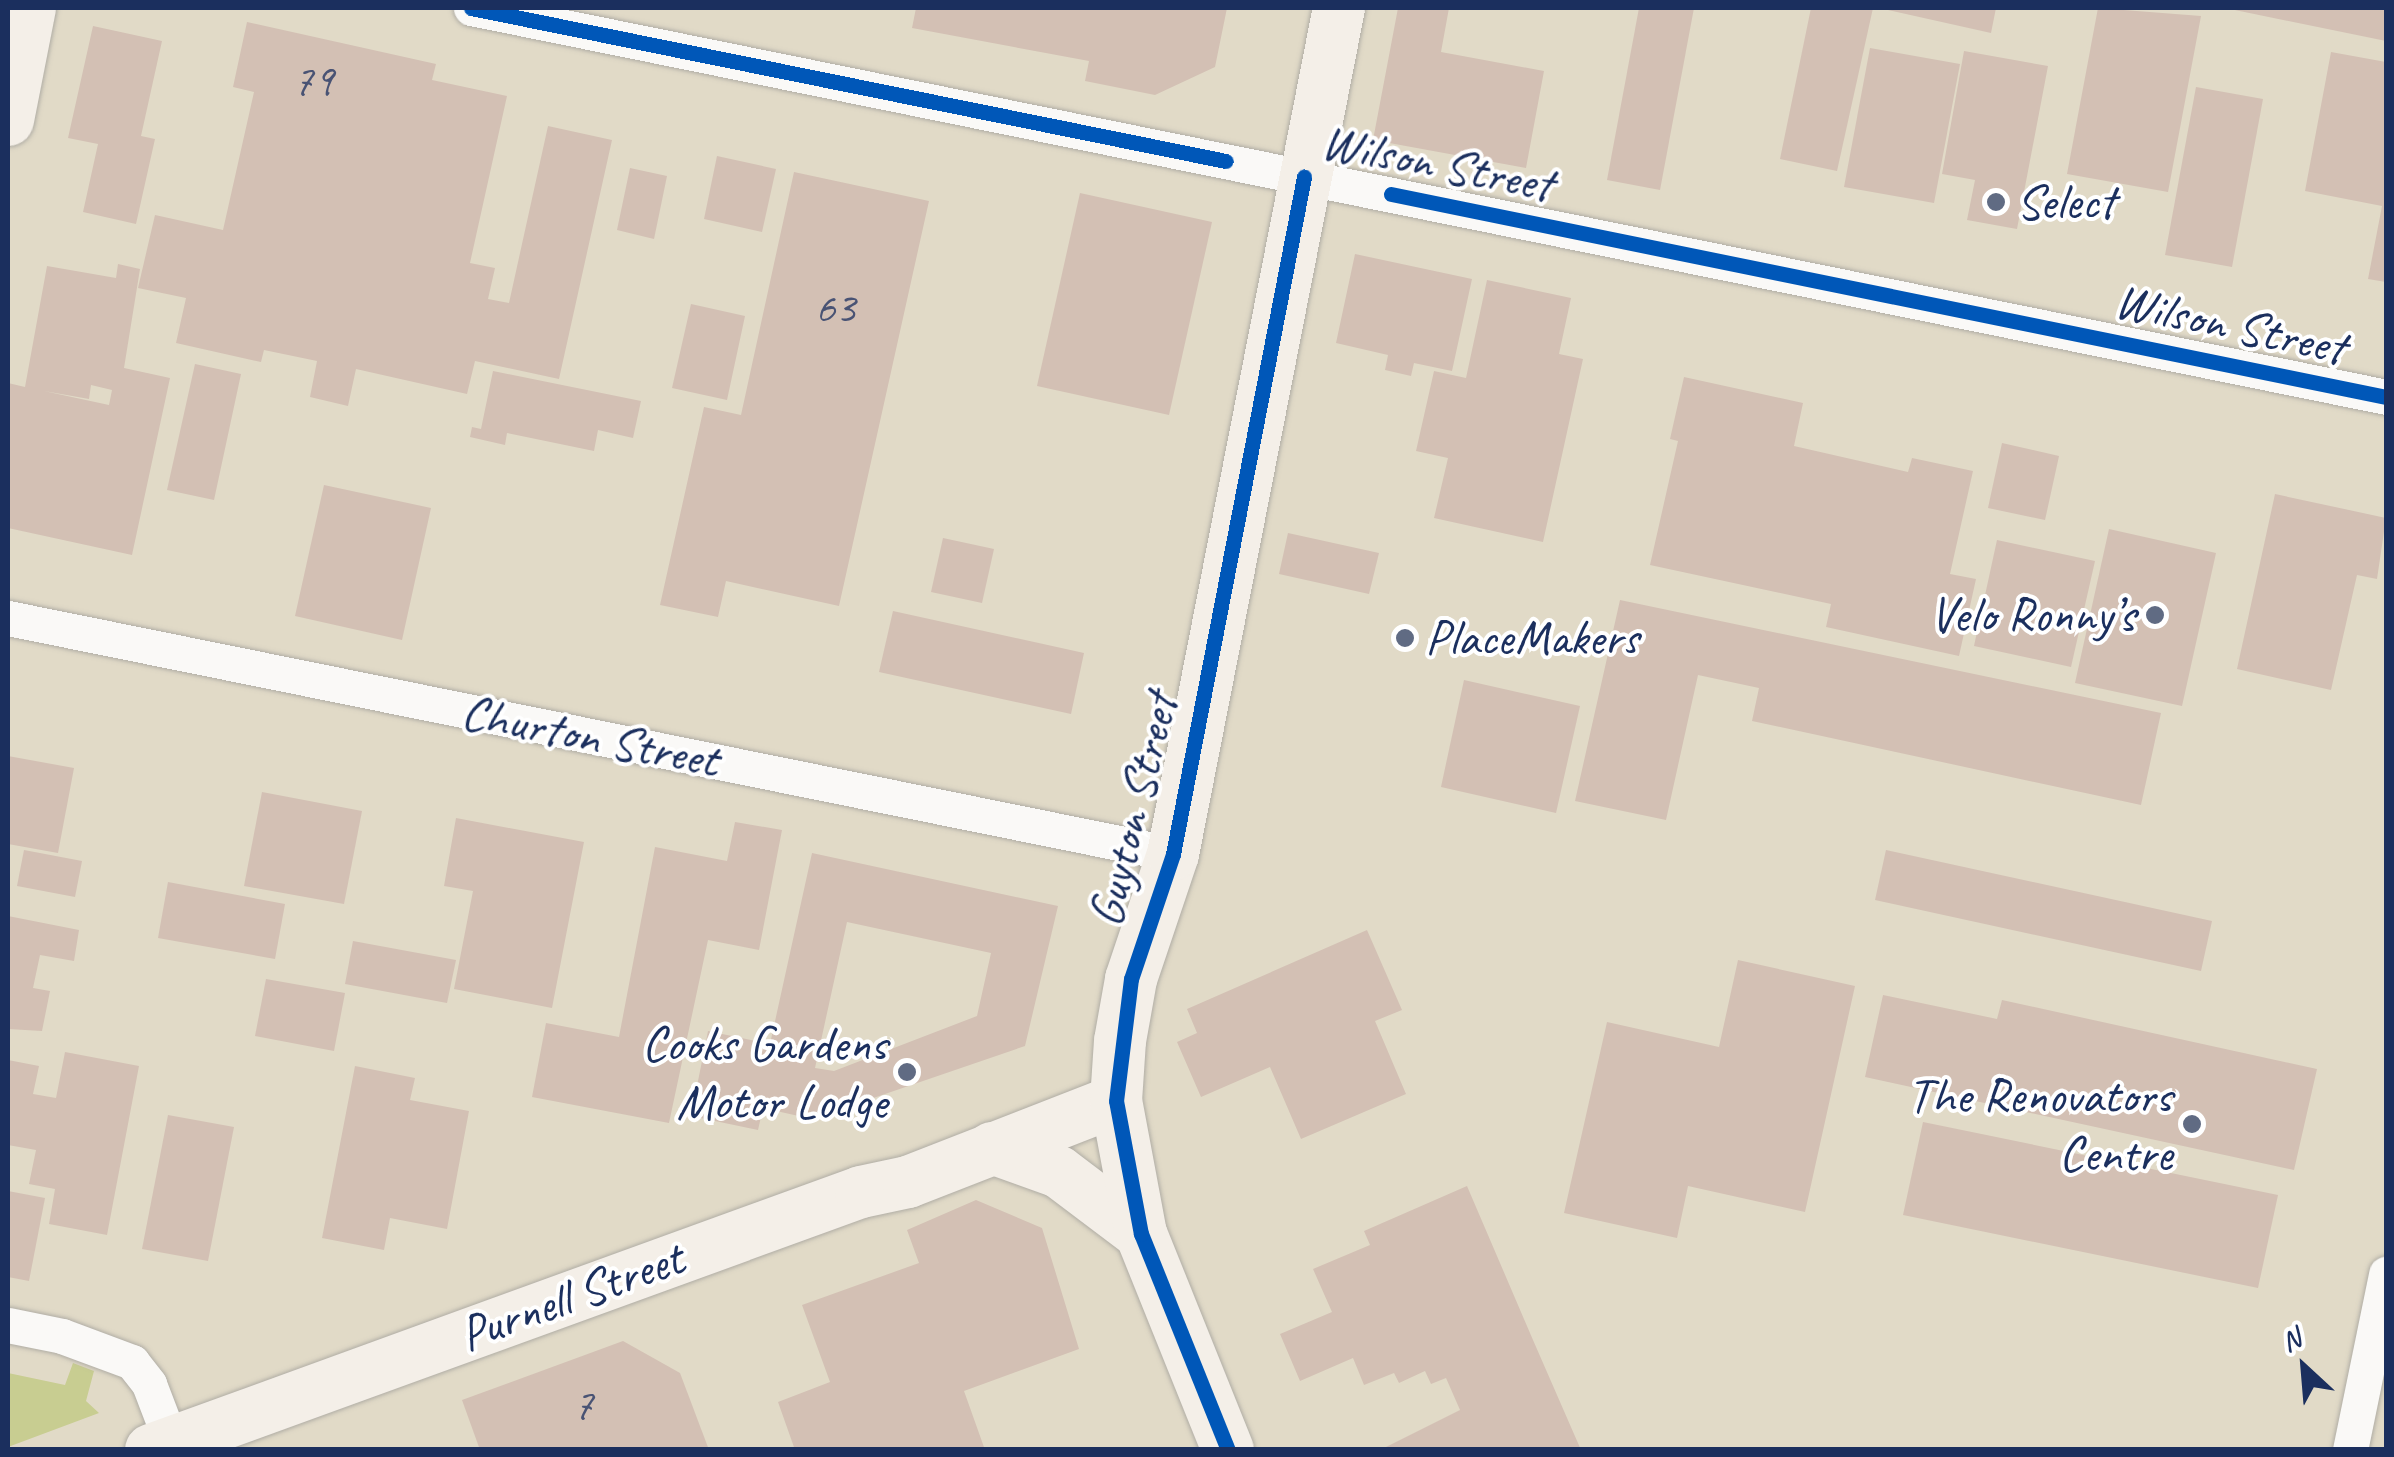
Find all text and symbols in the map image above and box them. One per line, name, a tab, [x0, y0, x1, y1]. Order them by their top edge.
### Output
house number: 79	[293, 54, 333, 108]
street label: Wilson Street	[1317, 111, 1557, 215]
place label: Select	[2016, 172, 2115, 232]
marker: Select	[1985, 191, 2007, 213]
street label: Wilson Street	[2110, 270, 2350, 378]
house number: 63	[815, 281, 855, 335]
place label: Velo Ronny’s	[1928, 585, 2135, 645]
marker: Velo Ronny’s	[2144, 604, 2166, 626]
place label: PlaceMakers	[1425, 608, 1639, 668]
marker: PlaceMakers	[1394, 627, 1416, 649]
street label: Churton Street	[456, 682, 724, 790]
street label: Guyton Street	[1075, 687, 1191, 933]
place label: Cooks Gardens Motor Lodge	[641, 1013, 887, 1130]
marker: Cooks Gardens Motor Lodge	[896, 1061, 918, 1083]
place label: The Renovators Centre	[1908, 1065, 2172, 1182]
marker: The Renovators Centre	[2181, 1113, 2203, 1135]
street label: Purnell Street	[450, 1228, 692, 1364]
north arrow	[2254, 1317, 2354, 1417]
text: N	[2275, 1320, 2306, 1359]
house number: 7	[573, 1378, 593, 1432]

